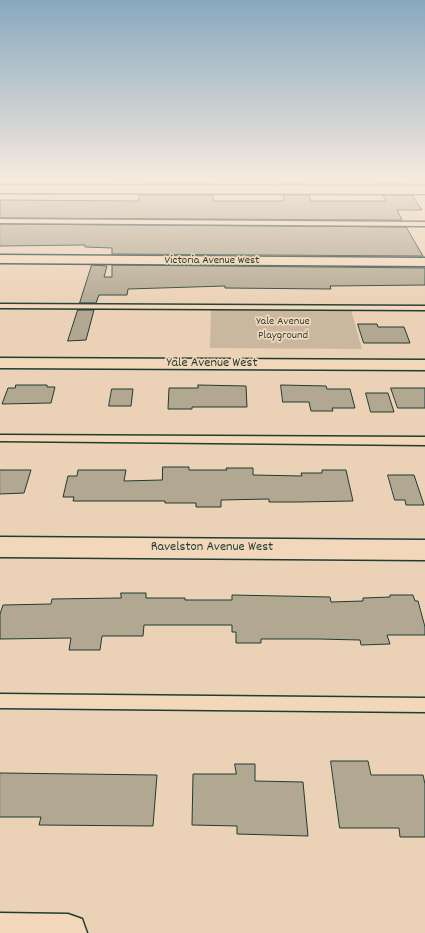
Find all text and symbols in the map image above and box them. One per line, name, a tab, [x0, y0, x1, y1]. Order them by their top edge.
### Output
street label: Victoria Avenue West	[165, 254, 259, 268]
park label: Yale Avenue Playground	[256, 315, 310, 343]
street label: Yale Avenue West	[166, 356, 258, 372]
street label: Ravelston Avenue West	[151, 540, 273, 556]

